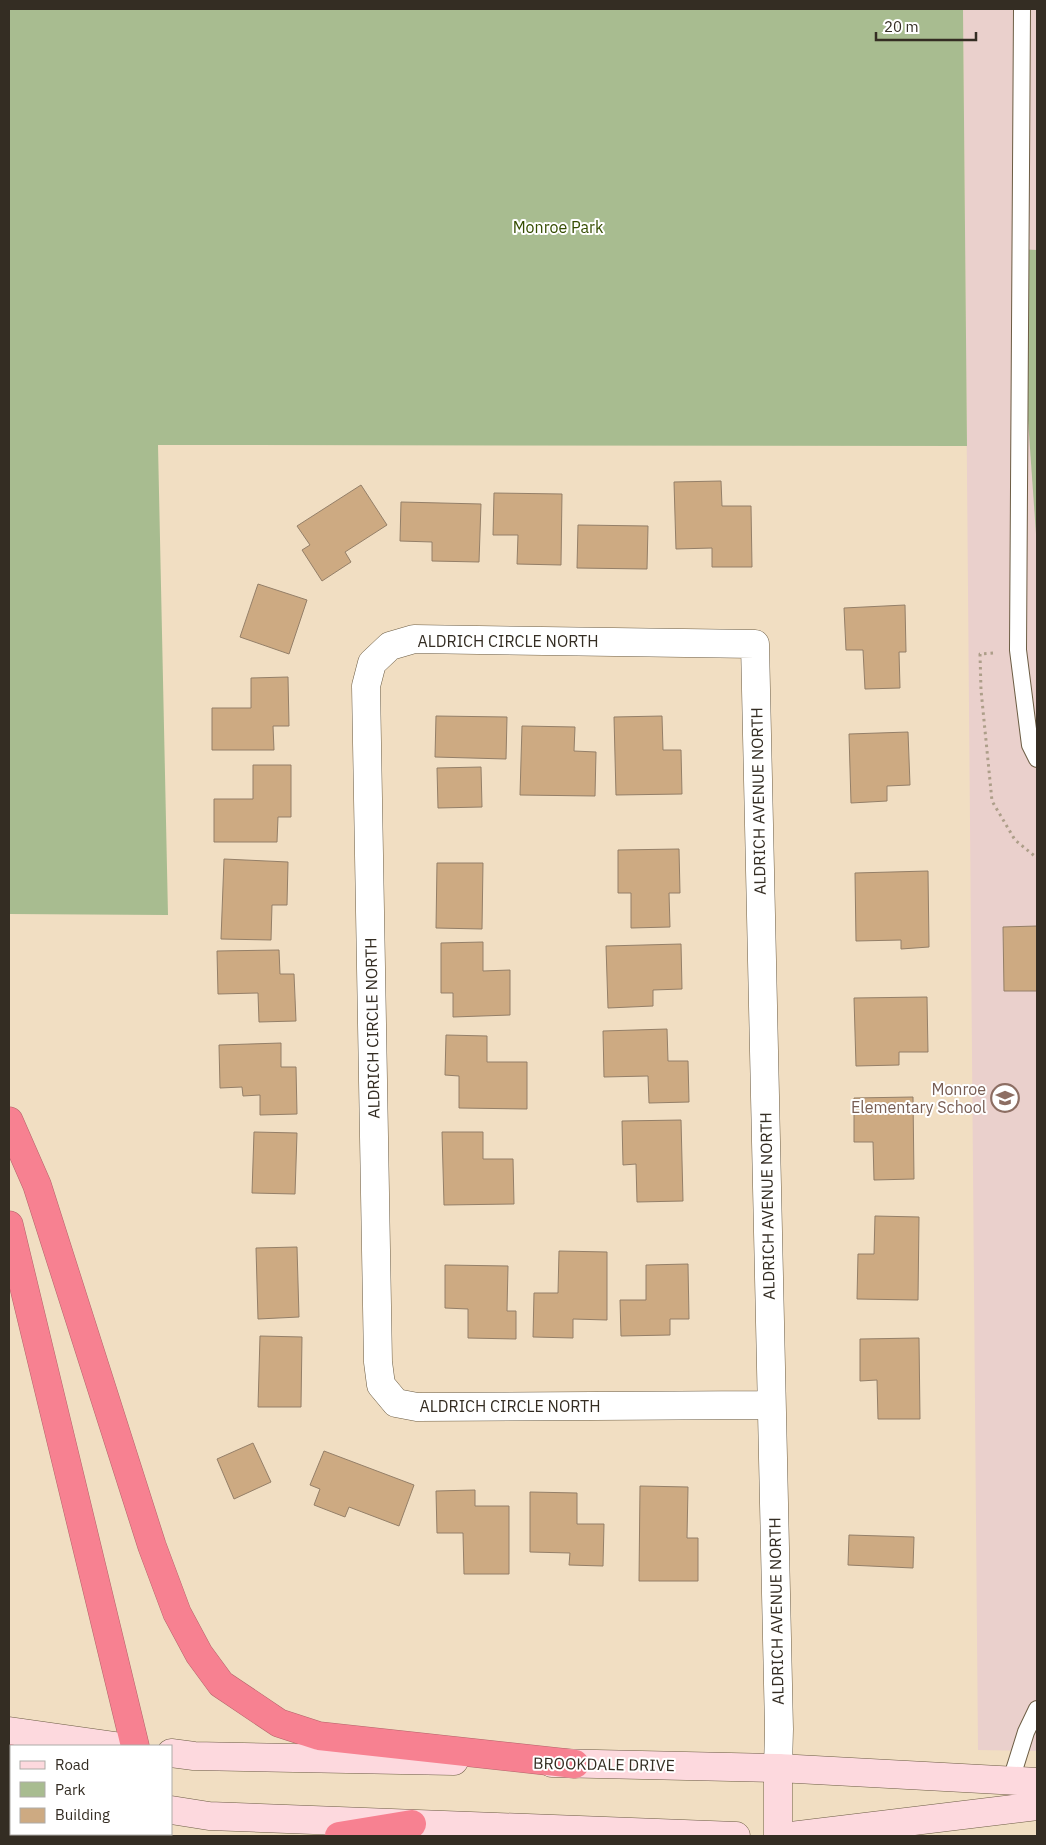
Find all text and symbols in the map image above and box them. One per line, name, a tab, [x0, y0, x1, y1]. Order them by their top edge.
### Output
scale bar	[876, 10, 976, 42]
text: 20 m	[884, 17, 919, 36]
park label: Monroe Park	[513, 217, 604, 237]
street label: ALDRICH CIRCLE NORTH	[417, 631, 599, 651]
street label: ALDRICH AVENUE NORTH	[746, 707, 770, 895]
street label: ALDRICH CIRCLE NORTH	[360, 937, 384, 1119]
place label: Monroe Elementary School	[851, 1079, 986, 1117]
school or university icon: Monroe Elementary School	[990, 1083, 1020, 1113]
street label: ALDRICH AVENUE NORTH	[755, 1112, 779, 1300]
street label: ALDRICH CIRCLE NORTH	[419, 1396, 601, 1416]
street label: ALDRICH AVENUE NORTH	[764, 1517, 788, 1705]
legend	[10, 1745, 172, 1835]
street label: BROOKDALE DRIVE	[533, 1753, 675, 1775]
text: Road	[55, 1755, 90, 1774]
text: Park	[55, 1780, 85, 1799]
text: Building	[55, 1805, 110, 1824]

